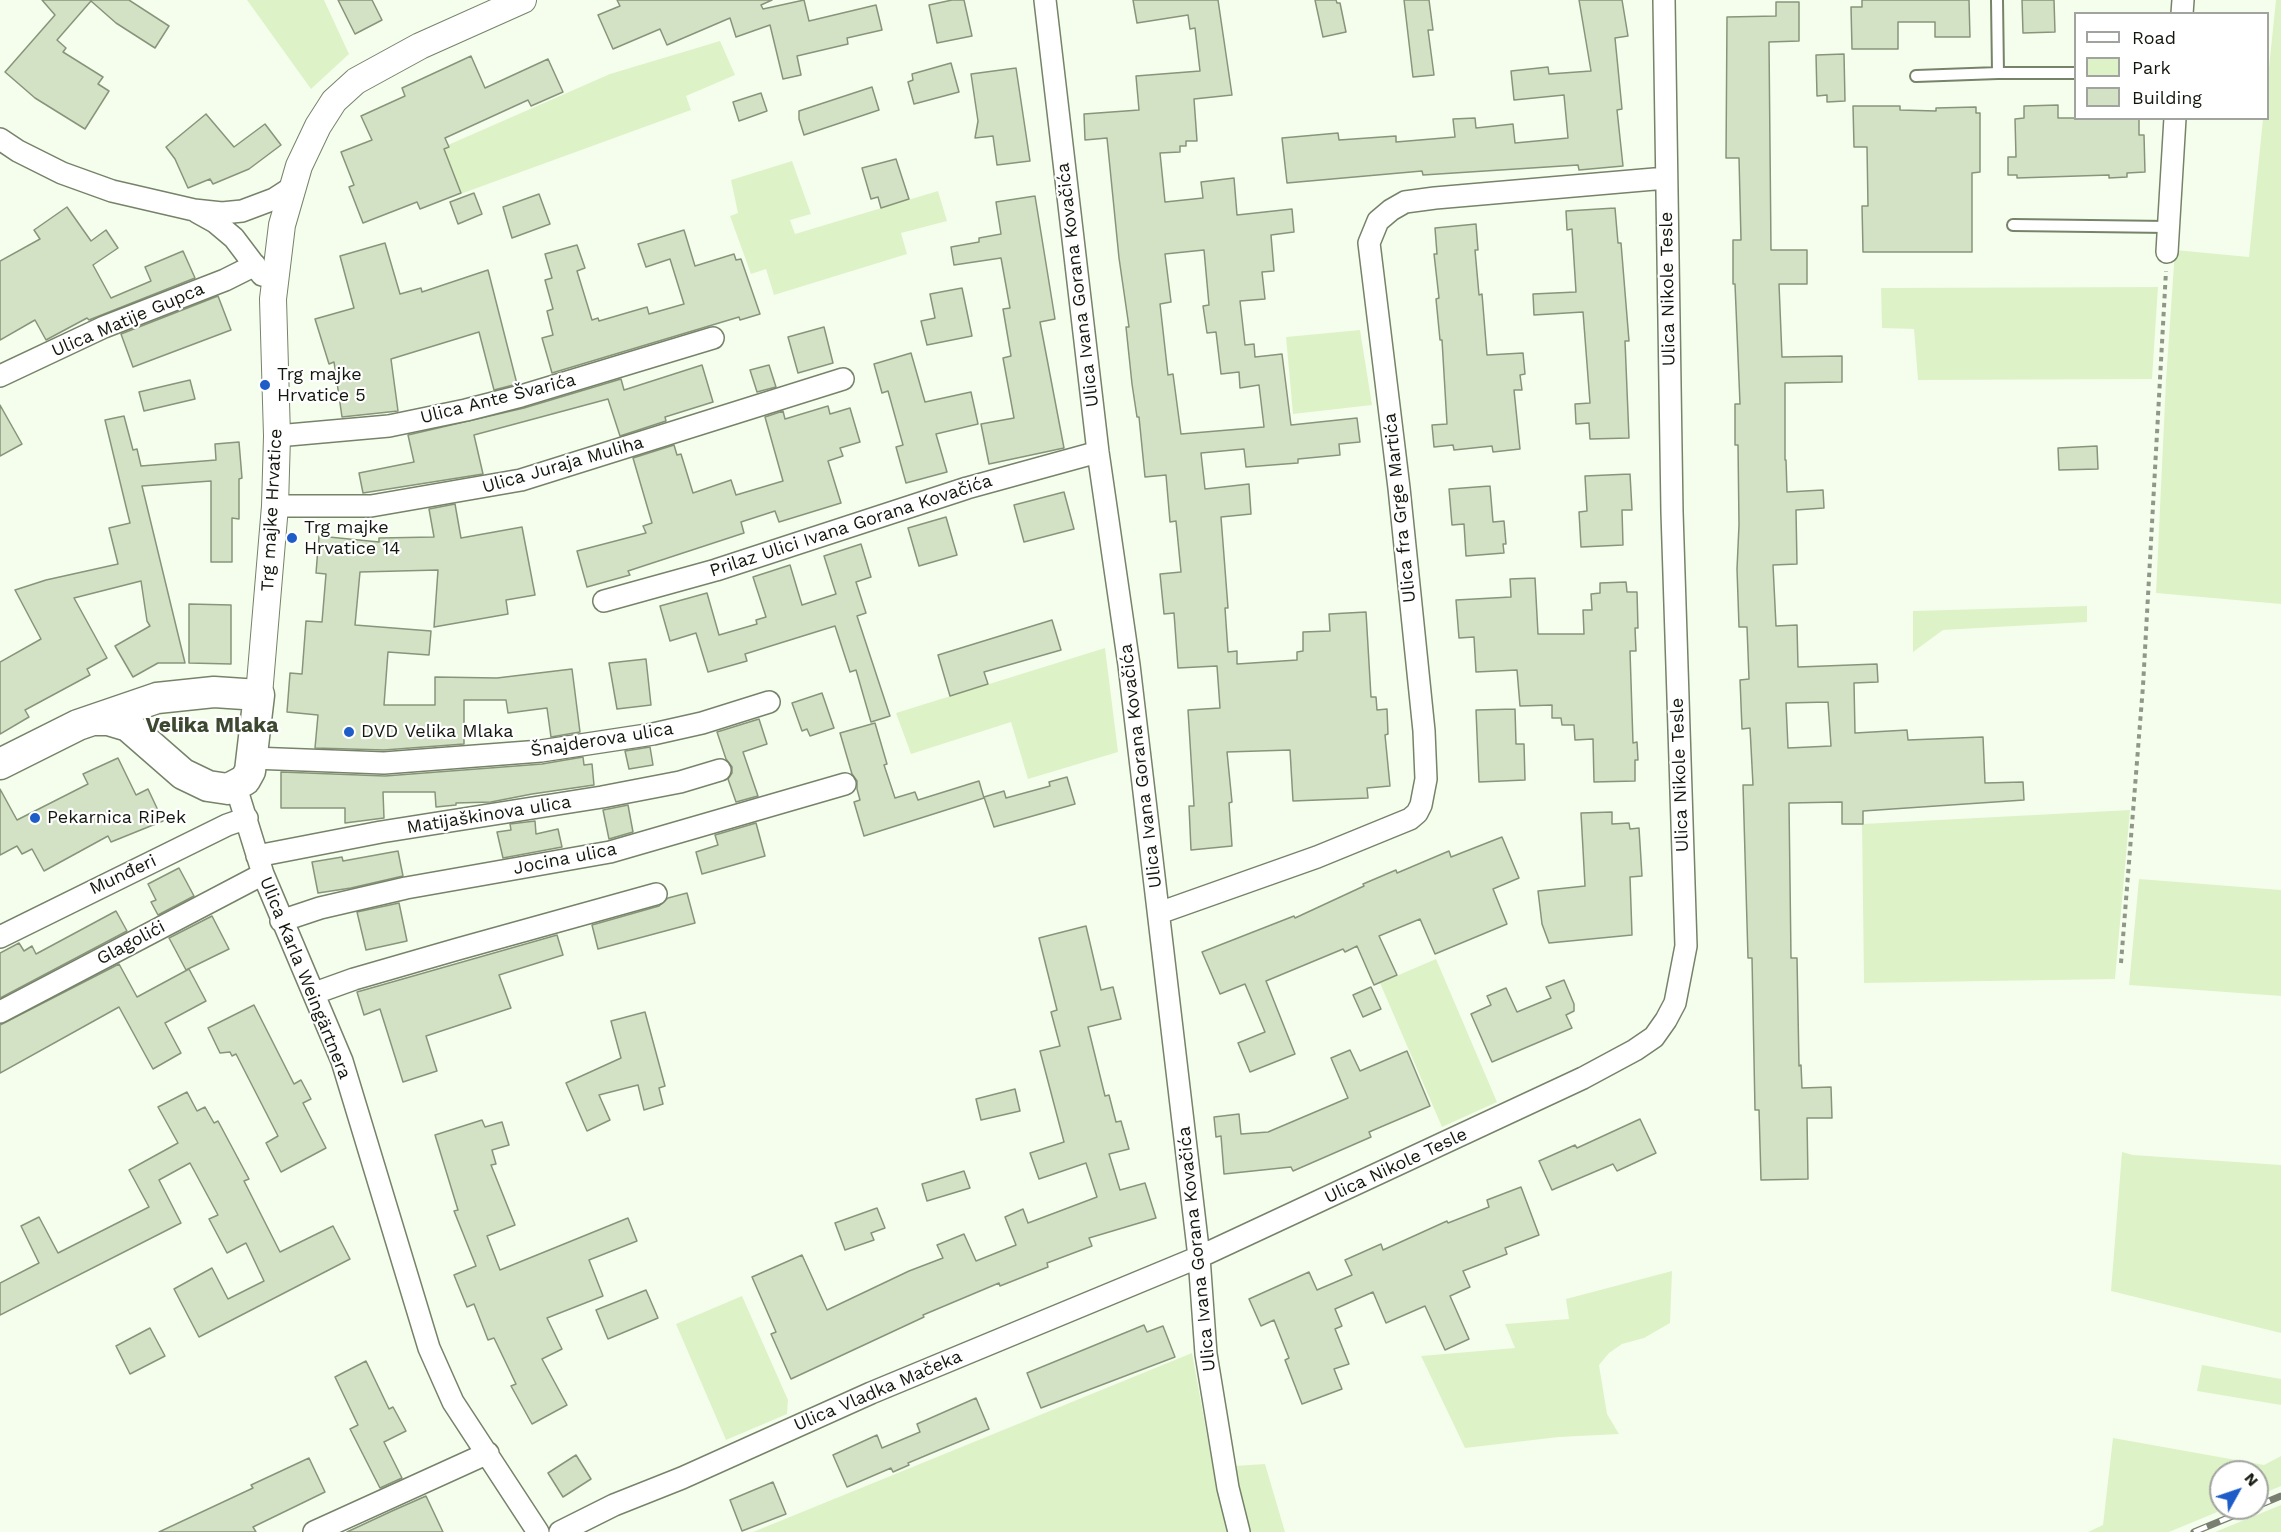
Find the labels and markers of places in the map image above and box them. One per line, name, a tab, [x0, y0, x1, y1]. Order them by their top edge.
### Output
place label: Trg majke Hrvatice 5	[277, 364, 366, 406]
marker: Trg majke Hrvatice 5	[258, 378, 272, 392]
place label: Trg majke Hrvatice 14	[304, 517, 400, 560]
marker: Trg majke Hrvatice 14	[285, 531, 299, 545]
place label: DVD Velika Mlaka	[361, 721, 514, 743]
marker: DVD Velika Mlaka	[342, 725, 356, 739]
place label: Pekarnica RiPek	[47, 807, 186, 829]
marker: Pekarnica RiPek	[28, 811, 42, 825]

